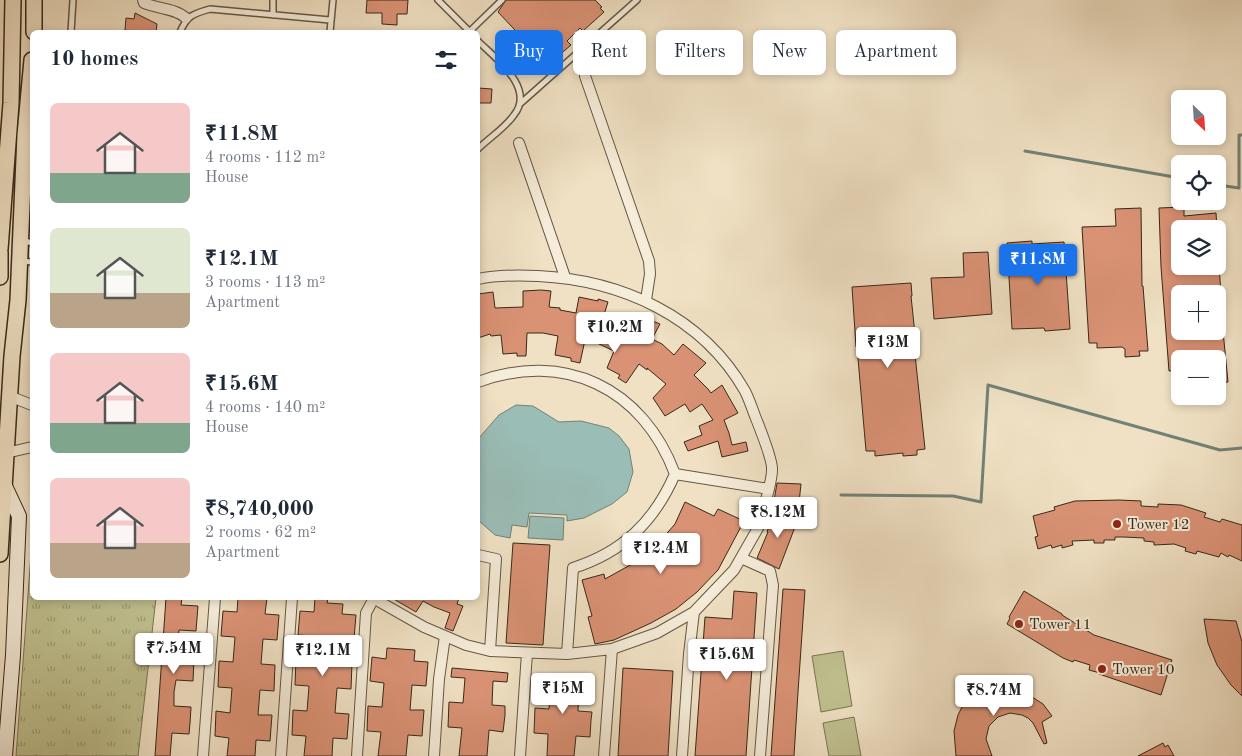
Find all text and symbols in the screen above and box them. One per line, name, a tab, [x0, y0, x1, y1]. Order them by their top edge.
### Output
chip: Buy	[495, 30, 563, 75]
chip: Rent	[573, 30, 646, 75]
chip: Filters	[656, 30, 743, 75]
chip: New	[753, 30, 826, 75]
chip: Apartment	[836, 30, 956, 75]
icon: filters	[432, 46, 460, 74]
text: 10 homes	[50, 49, 138, 70]
north arrow	[1171, 90, 1226, 145]
map controls	[1171, 90, 1226, 405]
icon: home	[90, 123, 150, 183]
text: ₹11.8M	[205, 124, 278, 145]
text: 4 rooms · 112 m²	[205, 150, 325, 166]
button: locate	[1171, 155, 1226, 210]
text: House	[205, 170, 248, 186]
button: layers	[1171, 220, 1226, 275]
pin: ₹11.8M	[997, 244, 1079, 286]
icon: home	[90, 248, 150, 308]
text: ₹12.1M	[205, 249, 278, 270]
text: ₹11.8M	[1010, 252, 1066, 268]
text: 3 rooms · 113 m²	[205, 275, 325, 291]
button: +	[1171, 285, 1226, 340]
text: Apartment	[205, 295, 280, 311]
pin: ₹10.2M	[574, 312, 656, 354]
text: ₹10.2M	[587, 320, 643, 336]
pin: ₹13M	[858, 326, 918, 369]
text: ₹13M	[867, 335, 909, 351]
button: −	[1171, 350, 1226, 405]
icon: home	[90, 373, 150, 433]
text: ₹15.6M	[205, 374, 278, 395]
text: 4 rooms · 140 m²	[205, 400, 325, 416]
text: House	[205, 420, 248, 436]
pin: ₹8.12M	[737, 496, 819, 539]
icon: home	[90, 498, 150, 558]
text: ₹8,740,000	[205, 499, 314, 520]
text: ₹8.12M	[750, 505, 806, 521]
marker: Tower 12	[1111, 518, 1123, 530]
place label: Tower 12	[1127, 518, 1189, 533]
text: 2 rooms · 62 m²	[205, 525, 316, 541]
pin: ₹12.4M	[620, 532, 702, 575]
text: ₹12.4M	[633, 541, 689, 557]
text: Apartment	[205, 545, 280, 561]
marker: Tower 11	[1013, 618, 1025, 630]
place label: Tower 11	[1029, 618, 1091, 633]
pin: ₹7.54M	[133, 632, 215, 675]
pin: ₹12.1M	[282, 634, 364, 677]
pin: ₹15.6M	[686, 638, 768, 681]
text: ₹7.54M	[146, 641, 202, 657]
text: ₹12.1M	[295, 643, 351, 659]
text: ₹15.6M	[699, 647, 755, 663]
marker: Tower 10	[1096, 663, 1108, 675]
place label: Tower 10	[1112, 663, 1174, 678]
pin: ₹15M	[533, 672, 593, 715]
pin: ₹8.74M	[953, 674, 1035, 717]
text: ₹15M	[542, 681, 584, 697]
text: ₹8.74M	[966, 683, 1022, 699]

